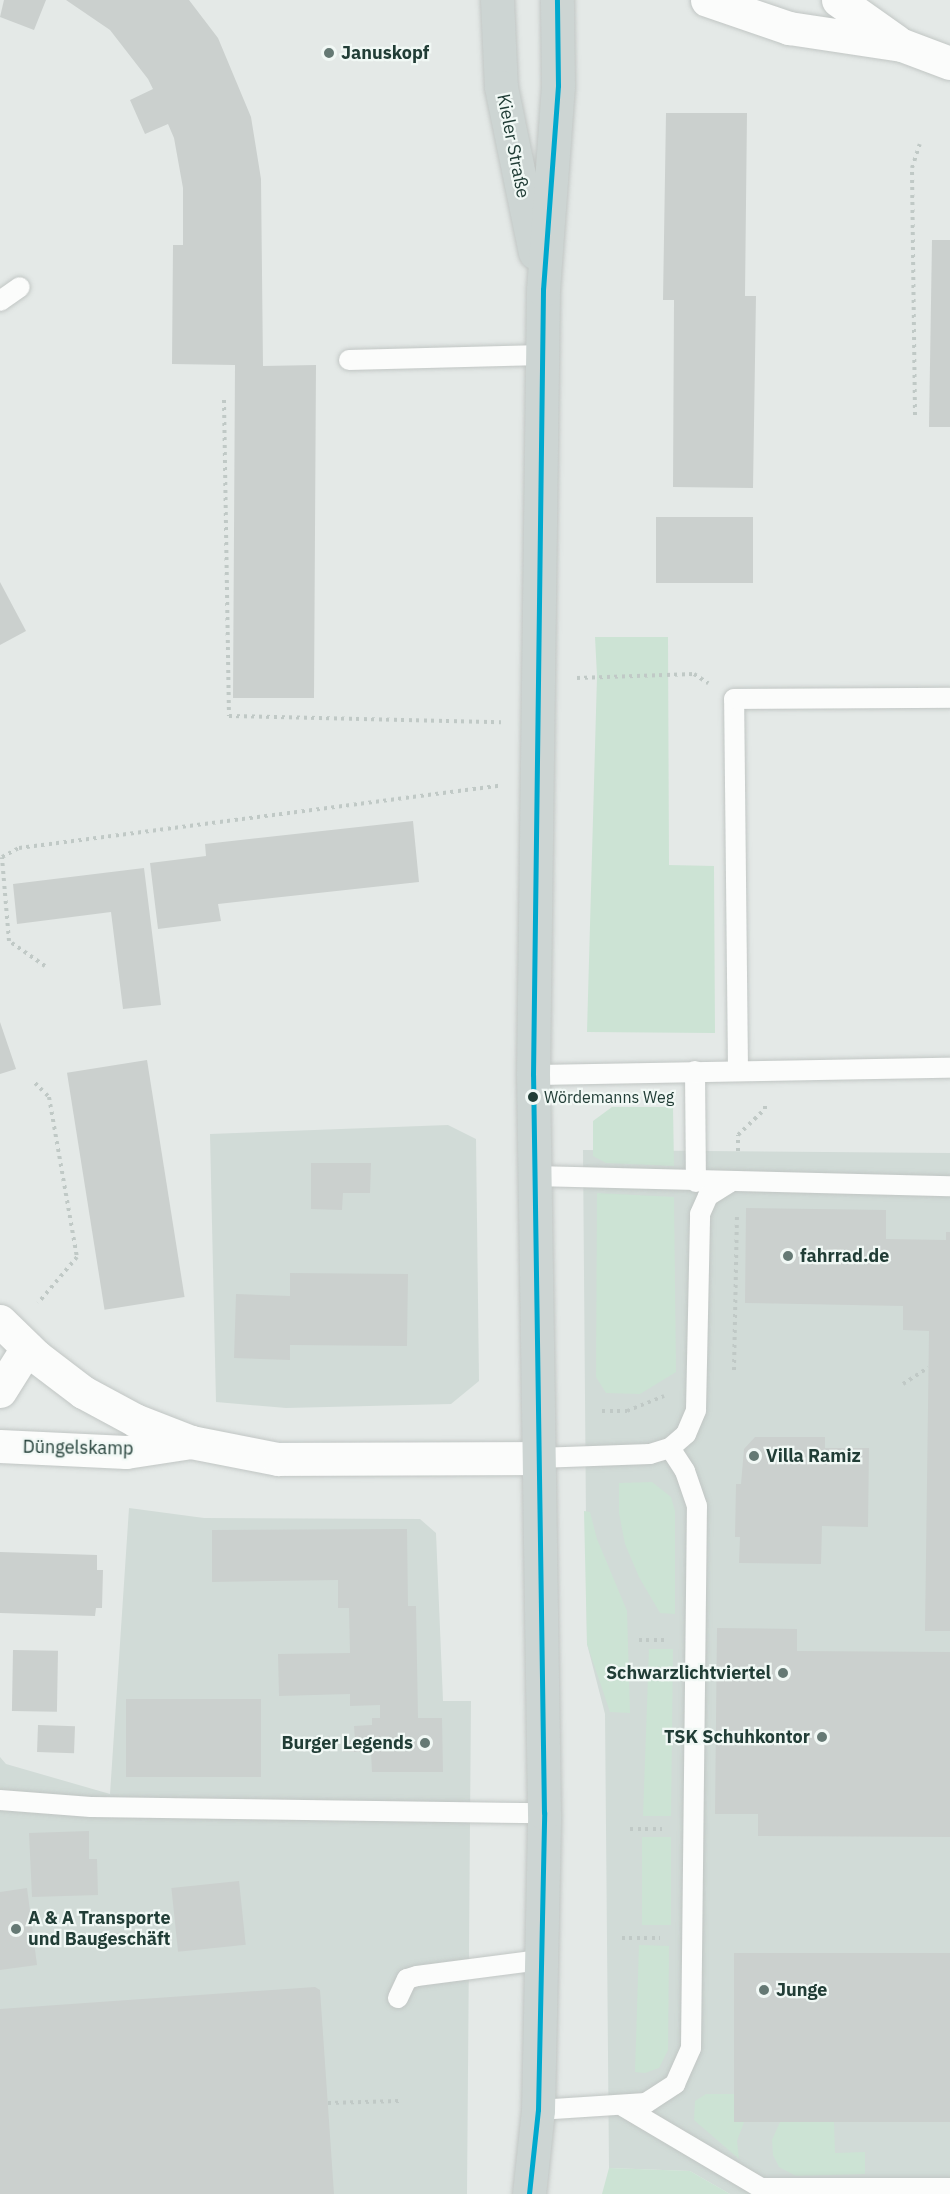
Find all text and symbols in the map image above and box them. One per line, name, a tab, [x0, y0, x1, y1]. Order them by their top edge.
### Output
place label: Januskopf	[341, 42, 429, 64]
marker: Januskopf	[322, 46, 336, 60]
street label: Kieler Straße	[492, 92, 534, 200]
place label: Wördemanns Weg	[544, 1087, 674, 1107]
marker: Wördemanns Weg	[527, 1091, 539, 1103]
place label: fahrrad.de	[800, 1245, 889, 1267]
marker: fahrrad.de	[781, 1249, 795, 1263]
street label: Düngelskamp	[23, 1436, 133, 1460]
place label: Villa Ramiz	[766, 1445, 861, 1467]
marker: Villa Ramiz	[747, 1449, 761, 1463]
place label: Schwarzlichtviertel	[606, 1662, 771, 1684]
marker: Schwarzlichtviertel	[776, 1666, 790, 1680]
place label: TSK Schuhkontor	[664, 1726, 810, 1748]
marker: TSK Schuhkontor	[815, 1730, 829, 1744]
place label: Burger Legends	[282, 1732, 413, 1754]
marker: Burger Legends	[418, 1736, 432, 1750]
place label: A & A Transporte und Baugeschäft	[28, 1908, 171, 1950]
marker: A & A Transporte und Baugeschäft	[9, 1922, 23, 1936]
place label: Junge	[776, 1979, 827, 2001]
marker: Junge	[757, 1983, 771, 1997]

